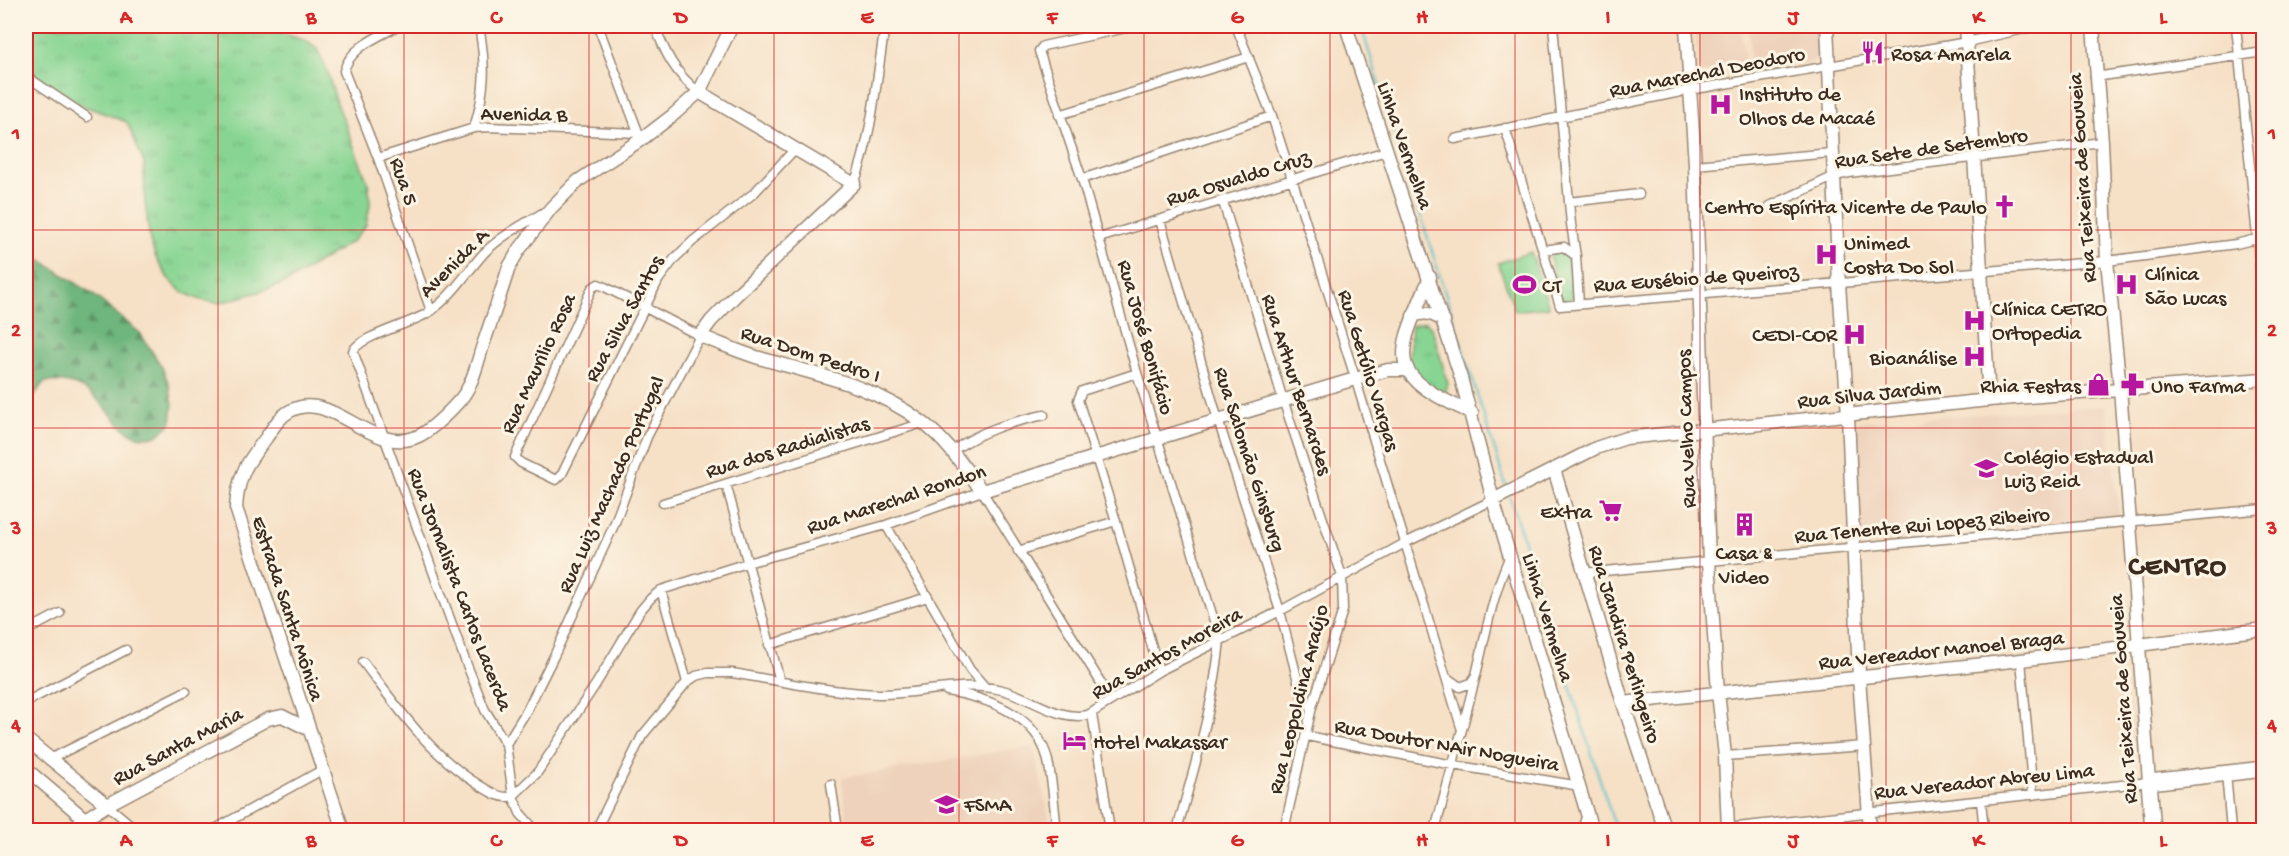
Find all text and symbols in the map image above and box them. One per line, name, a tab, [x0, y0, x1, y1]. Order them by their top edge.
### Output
text: A	[119, 8, 134, 31]
text: B	[305, 8, 317, 31]
text: C	[490, 8, 504, 31]
text: D	[672, 8, 688, 31]
text: E	[861, 8, 875, 31]
text: F	[1046, 8, 1059, 31]
text: G	[1231, 8, 1245, 31]
text: H	[1416, 8, 1428, 31]
text: I	[1606, 8, 1611, 31]
text: J	[1787, 8, 1800, 31]
text: K	[1971, 8, 1986, 31]
text: L	[2159, 8, 2168, 31]
restaurant icon: Rosa Amarela	[1860, 40, 1886, 66]
street label: Rua Marechal Deodoro	[1608, 43, 1808, 106]
place label: Rosa Amarela	[1891, 44, 2012, 69]
street label: Rua Teixeira de Gouveia	[2065, 71, 2104, 283]
street label: Linha Vermelha	[1369, 79, 1437, 215]
place label: Instituto de Olhos de Macaé	[1739, 84, 1876, 133]
hospital icon: Instituto de Olhos de Macaé	[1708, 92, 1734, 118]
street label: Avenida B	[480, 103, 569, 130]
text: 1	[11, 124, 20, 147]
text: 1	[2267, 124, 2276, 147]
street label: Rua Sete de Setembro	[1833, 125, 2030, 176]
street label: Rua Osvaldo Cruz	[1164, 146, 1315, 214]
street label: Rua 5	[382, 155, 421, 209]
church icon: Centro Espírita Vicente de Paulo	[1992, 193, 2018, 219]
place label: Centro Espírita Vicente de Paulo	[1705, 197, 1987, 222]
street label: Avenida A	[415, 223, 497, 305]
place label: Unimed Costa Do Sol	[1844, 233, 1954, 282]
hospital icon: Unimed Costa Do Sol	[1813, 241, 1839, 267]
street label: Rua Silva Santos	[581, 251, 672, 387]
street label: Rua José Bonifácio	[1110, 258, 1178, 418]
street label: Rua Eusébio de Queiroz	[1593, 261, 1800, 300]
place label: Clínica São Lucas	[2145, 264, 2228, 313]
sports icon: CT	[1511, 272, 1537, 298]
hospital icon: Clínica São Lucas	[2114, 272, 2140, 298]
place label: CT	[1542, 276, 1562, 301]
street label: Rua Getúlio Vargas	[1330, 287, 1403, 456]
street label: Rua Maurilio Rosa	[497, 289, 584, 439]
street label: Rua Arthur Bernardes	[1254, 292, 1336, 480]
place label: Clínica CETRO Ortopedia	[1992, 299, 2107, 348]
hospital icon: Clínica CETRO Ortopedia	[1961, 307, 1987, 333]
text: 2	[11, 321, 21, 344]
hospital icon: CEDI-COR	[1842, 321, 1868, 347]
text: 2	[2267, 321, 2277, 344]
street label: Rua Dom Pedro I	[737, 322, 883, 391]
place label: CEDI-COR	[1752, 325, 1838, 350]
hospital icon: Bioanálise	[1962, 344, 1988, 370]
street label: Rua Velho Campos	[1673, 348, 1704, 509]
place label: Bioanálise	[1869, 348, 1958, 373]
street label: Rua Salomão Ginsburg	[1206, 365, 1289, 556]
shop icon: Rhia Festas	[2086, 372, 2112, 398]
pharmacy icon: Uno Farma	[2120, 372, 2146, 398]
street label: Rua Luiz Machado Portugal	[554, 373, 672, 598]
street label: Rua Silva Jardim	[1796, 376, 1943, 416]
place label: Rhia Festas	[1980, 376, 2082, 401]
place label: Uno Farma	[2151, 376, 2247, 401]
street label: Rua dos Radialistas	[703, 412, 874, 486]
place label: Colégio Estadual Luiz Reid	[2004, 447, 2154, 496]
school or university icon: Colégio Estadual Luiz Reid	[1973, 455, 1999, 481]
street label: Rua Marechal Rondon	[804, 461, 990, 542]
street label: Rua Jornalista Carlos Lacerda	[400, 465, 516, 716]
supermarket icon: Extra	[1597, 498, 1623, 524]
place label: Extra	[1540, 502, 1593, 527]
street label: Rua Tenente Rui Lopez Ribeiro	[1794, 504, 2051, 551]
building icon: Casa & Video	[1731, 511, 1757, 537]
street label: Estrada Santa Mônica	[244, 514, 328, 706]
text: 3	[10, 519, 21, 542]
text: 3	[2266, 519, 2277, 542]
street label: Rua Jandira Perlingeiro	[1581, 543, 1665, 747]
place label: Casa & Video	[1715, 543, 1773, 592]
street label: Linha Vermelha	[1514, 551, 1577, 687]
district label: CENTRO	[2129, 553, 2227, 585]
street label: Rua Teixeira de Gouveia	[2106, 592, 2145, 804]
street label: Rua Leopoldina Araújo	[1265, 602, 1336, 797]
street label: Rua Santos Moreira	[1088, 603, 1249, 707]
street label: Rua Vereador Manoel Braga	[1817, 627, 2067, 678]
street label: Rua Santa Maria	[109, 703, 249, 793]
street label: Rua Doutor NAir Nogueira	[1332, 715, 1562, 780]
text: 4	[10, 716, 21, 739]
text: 4	[2266, 716, 2277, 739]
hotel icon: Hotel Makassar	[1062, 728, 1088, 754]
place label: Hotel Makassar	[1093, 732, 1228, 757]
street label: Rua Vereador Abreu Lima	[1873, 759, 2097, 807]
school or university icon: FSMA	[933, 791, 959, 817]
place label: FSMA	[963, 795, 1013, 820]
text: A	[119, 831, 134, 854]
text: B	[305, 831, 317, 854]
text: C	[490, 831, 504, 854]
text: D	[672, 831, 688, 854]
text: E	[861, 831, 875, 854]
text: F	[1046, 831, 1059, 854]
text: G	[1231, 831, 1245, 854]
text: H	[1416, 831, 1428, 854]
text: I	[1606, 831, 1611, 854]
text: J	[1787, 831, 1800, 854]
text: K	[1971, 831, 1986, 854]
text: L	[2159, 831, 2168, 854]

